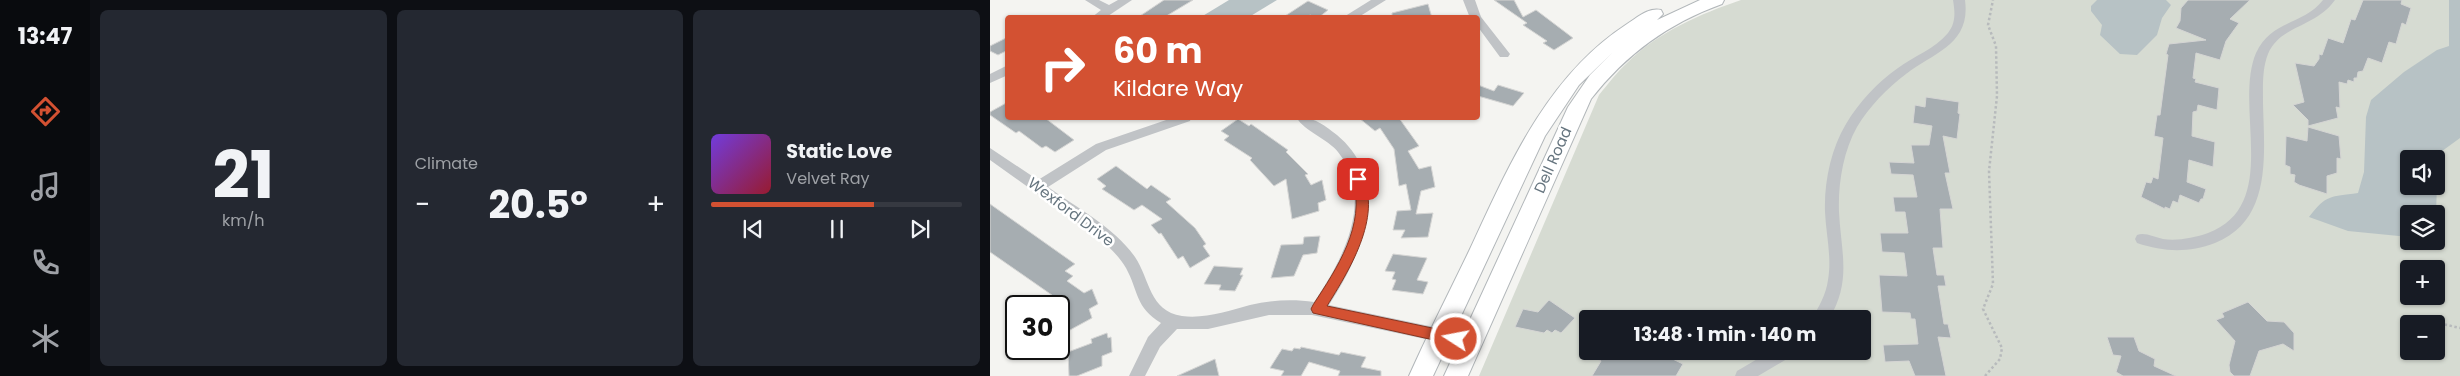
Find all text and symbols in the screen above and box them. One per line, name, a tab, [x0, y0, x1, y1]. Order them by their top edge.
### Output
text: 13:47	[18, 21, 72, 52]
text: 60 m	[1113, 26, 1203, 75]
icon: right	[1030, 35, 1095, 100]
text: Kildare Way	[1113, 73, 1243, 104]
icon: directions	[28, 94, 63, 129]
street label: Dell Road	[1529, 123, 1576, 196]
text: 21	[213, 130, 274, 221]
text: Static Love	[786, 138, 892, 165]
map controls	[2400, 150, 2445, 360]
button: sound	[2400, 150, 2445, 195]
text: Climate	[415, 152, 478, 175]
pin	[1337, 158, 1379, 200]
icon: arrive	[1344, 165, 1372, 193]
text: Velvet Ray	[786, 167, 870, 190]
icon: music	[28, 169, 63, 204]
street label: Wexford Drive	[1024, 172, 1119, 251]
text: 20.5°	[488, 178, 588, 231]
text: −	[415, 185, 430, 224]
text: +	[646, 185, 665, 224]
button: layers	[2400, 205, 2445, 250]
text: km/h	[222, 209, 265, 232]
icon: previous	[739, 215, 767, 243]
icon: pause	[823, 215, 851, 243]
icon: next	[906, 215, 934, 243]
icon: phone	[28, 245, 63, 280]
button: +	[2400, 260, 2445, 305]
speed limit sign: 30	[1005, 295, 1070, 360]
position arrow	[1429, 312, 1481, 364]
button: −	[2400, 315, 2445, 360]
icon: climate	[28, 321, 63, 356]
text: 13:48 · 1 min · 140 m	[1634, 321, 1816, 348]

